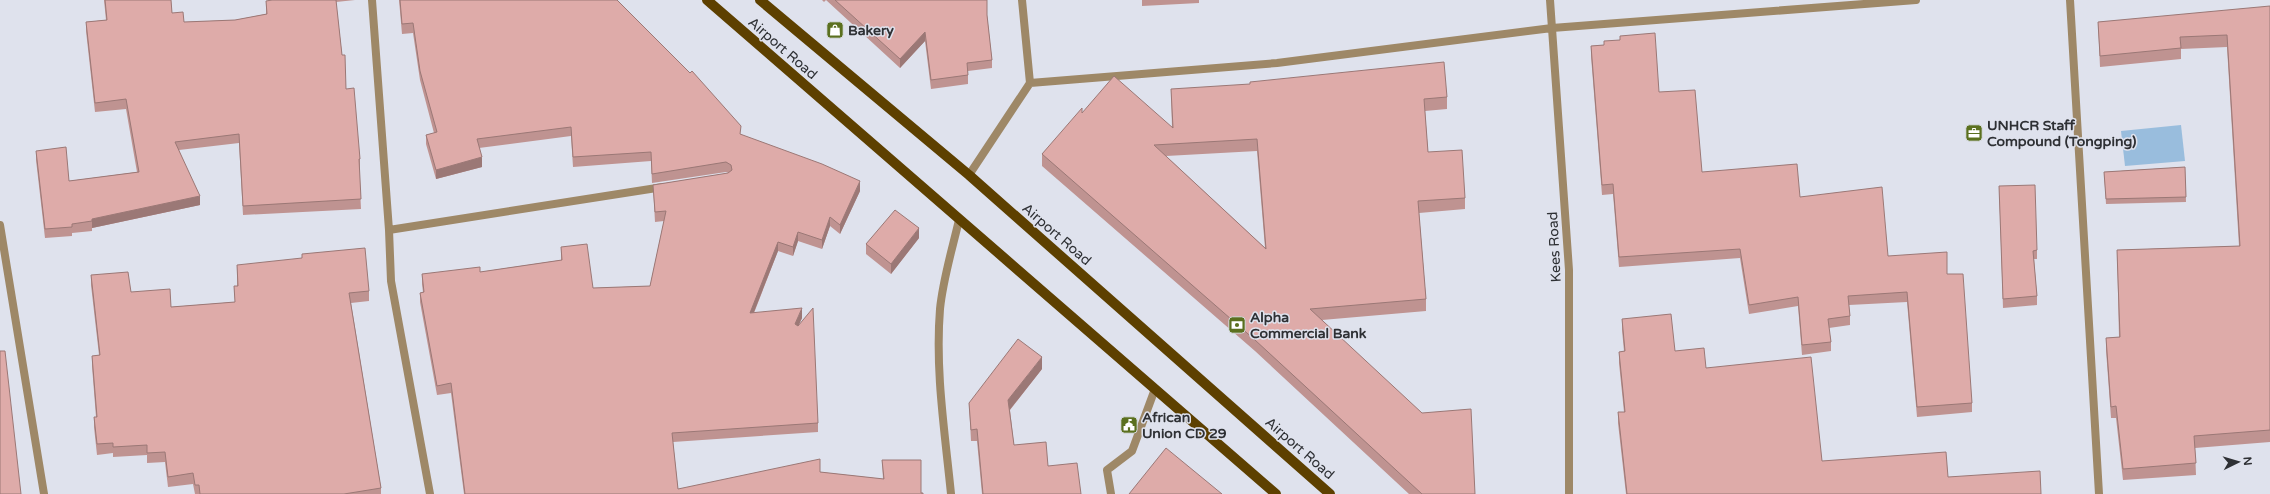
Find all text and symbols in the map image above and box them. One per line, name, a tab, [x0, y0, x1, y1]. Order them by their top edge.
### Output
street label: Airport Road	[745, 14, 821, 83]
shop icon: Bakery	[825, 20, 845, 40]
place label: Bakery	[848, 22, 894, 39]
place label: UNHCR Staff Compound (Tongping)	[1987, 117, 2136, 150]
office icon: UNHCR Staff Compound (Tongping)	[1964, 123, 1984, 143]
street label: Airport Road	[1019, 200, 1095, 269]
street label: Kees Road	[1544, 211, 1565, 283]
place label: Alpha Commercial Bank	[1250, 309, 1367, 342]
bank icon: Alpha Commercial Bank	[1227, 315, 1247, 335]
place label: African Union CD 29	[1142, 409, 1227, 442]
street label: Airport Road	[1262, 414, 1338, 483]
public building icon: African Union CD 29	[1119, 415, 1139, 435]
north arrow	[2218, 442, 2258, 482]
text: N	[2241, 456, 2254, 466]

